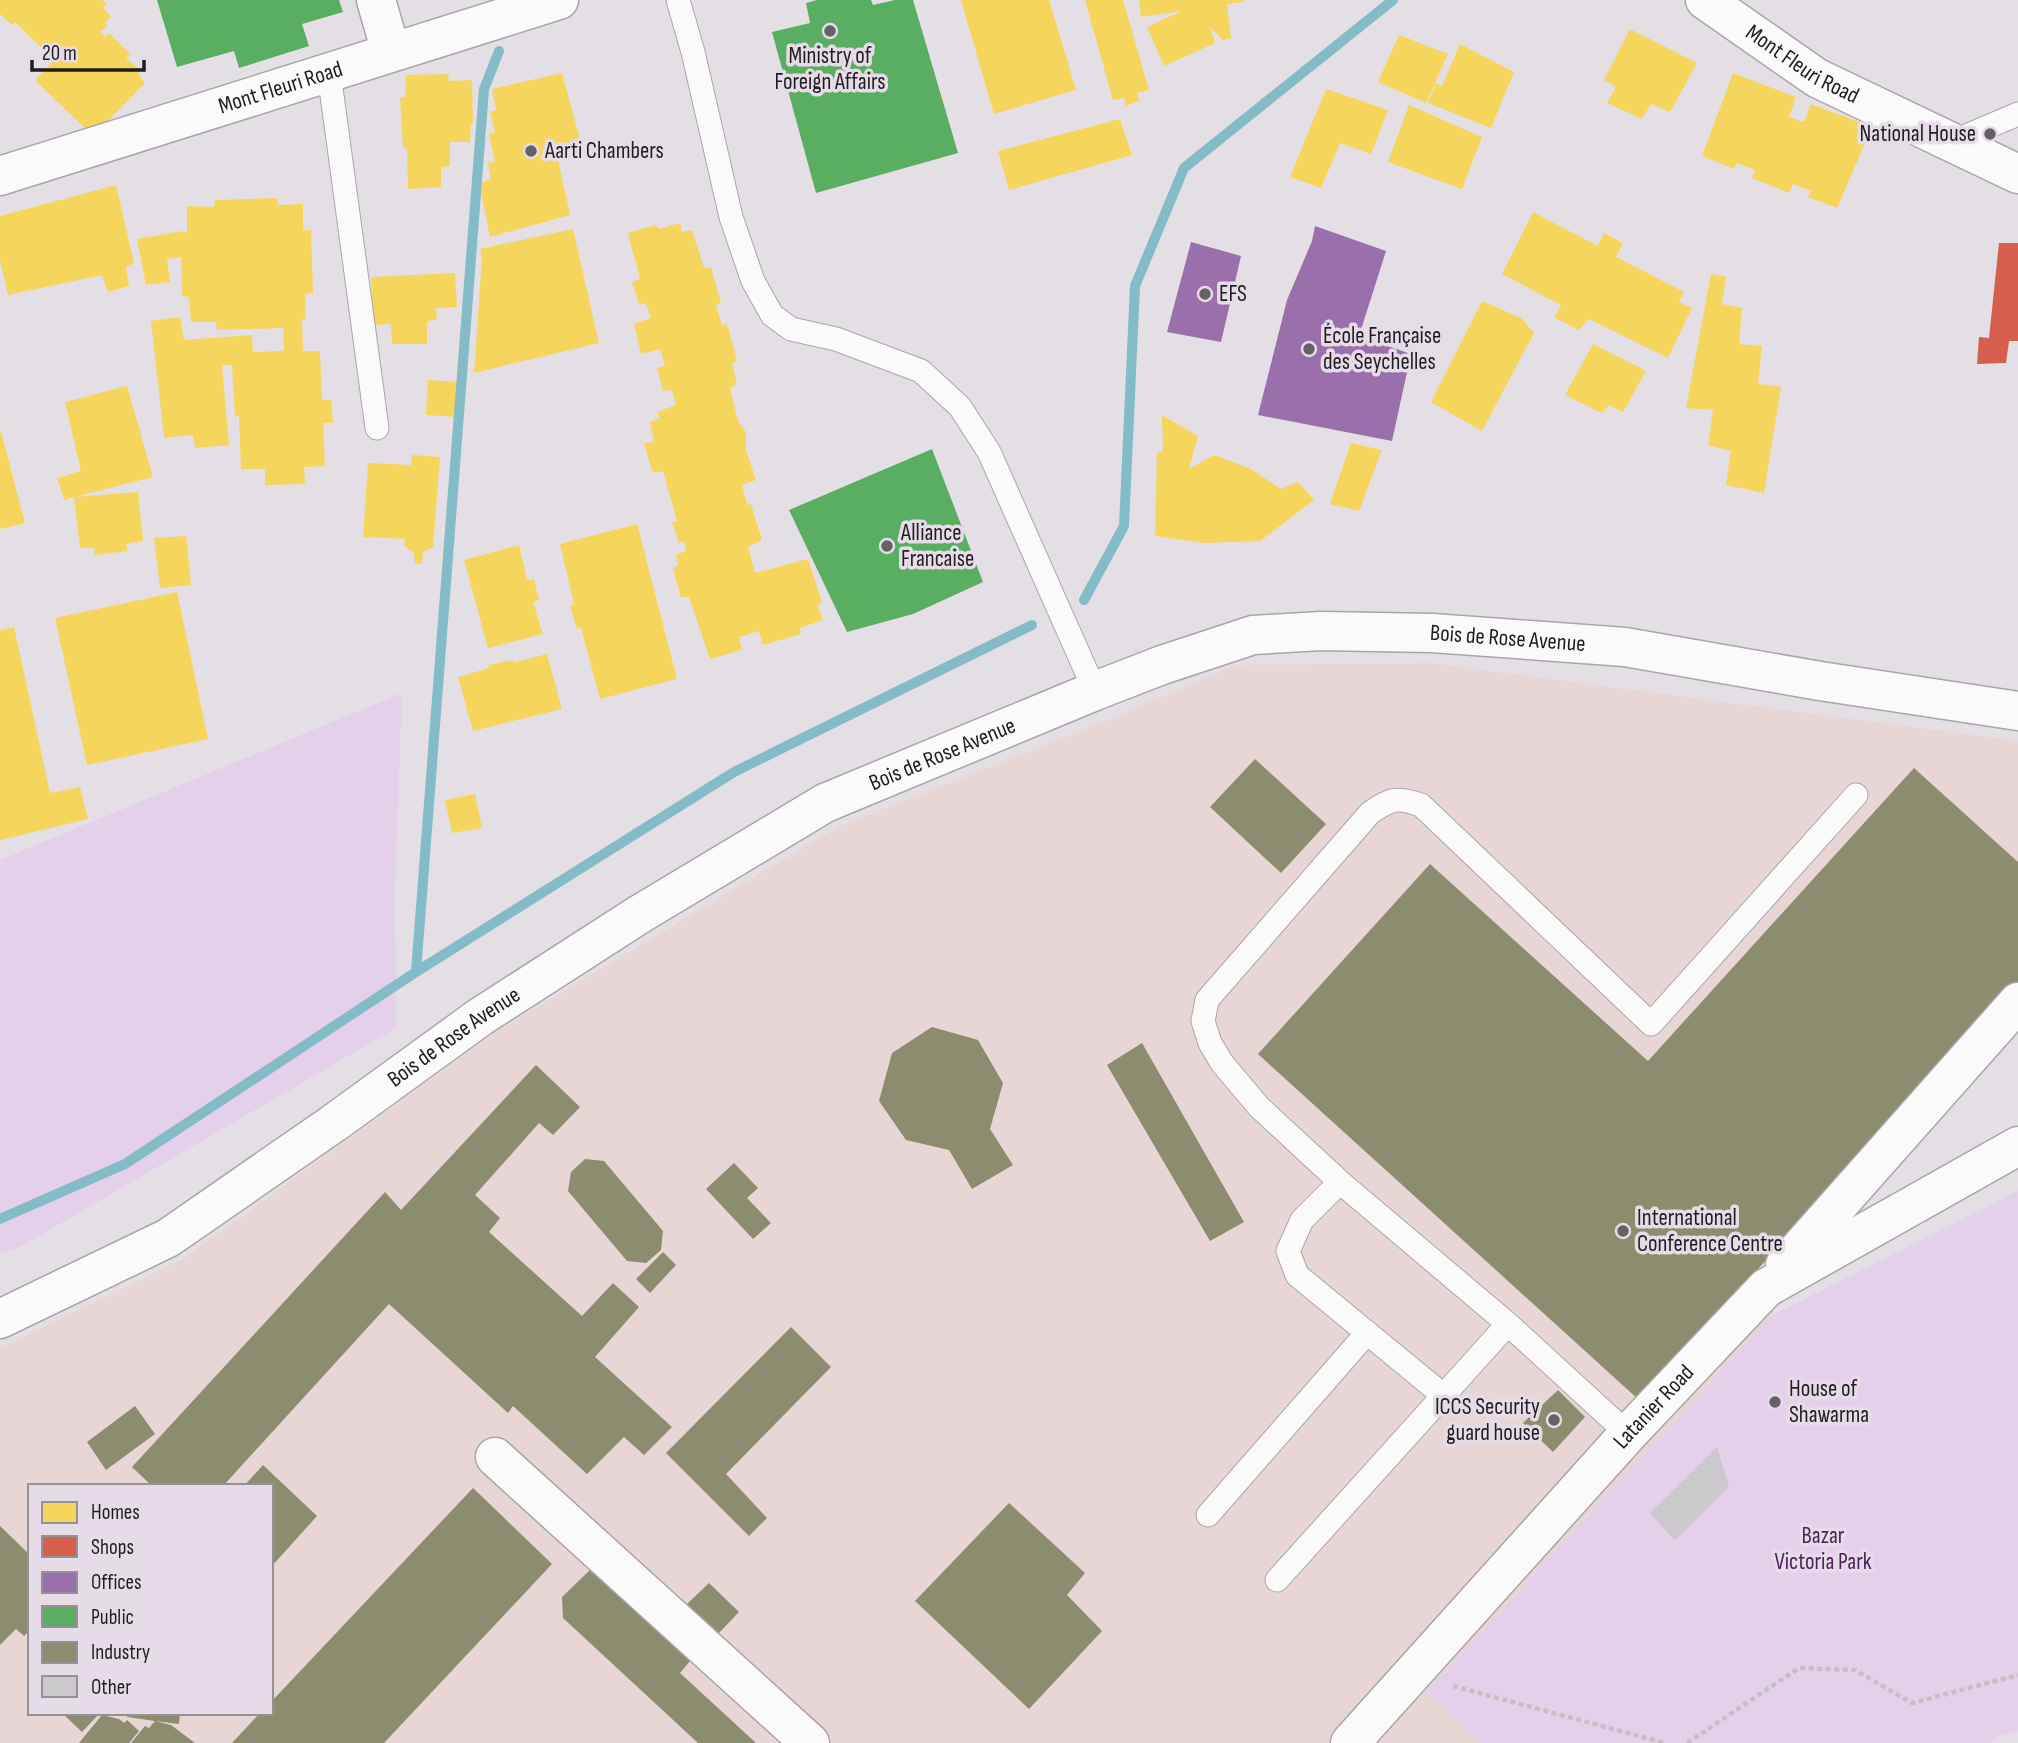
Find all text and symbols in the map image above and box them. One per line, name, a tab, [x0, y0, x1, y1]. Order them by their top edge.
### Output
street label: Mont Fleuri Road	[1740, 19, 1864, 110]
marker: Ministry of Foreign Affairs	[822, 23, 838, 39]
scale bar	[32, 28, 144, 72]
text: 20 m	[42, 41, 77, 66]
place label: Ministry of Foreign Affairs	[775, 42, 885, 96]
street label: Mont Fleuri Road	[215, 55, 346, 120]
place label: National House	[1860, 120, 1976, 148]
marker: National House	[1982, 126, 1998, 142]
place label: Aarti Chambers	[544, 137, 664, 165]
marker: Aarti Chambers	[523, 143, 539, 159]
place label: EFS	[1219, 280, 1247, 308]
marker: EFS	[1197, 286, 1213, 302]
place label: École Française des Seychelles	[1323, 322, 1441, 376]
marker: École Française des Seychelles	[1301, 341, 1317, 357]
place label: Alliance Francaise	[900, 519, 974, 573]
marker: Alliance Francaise	[879, 538, 895, 554]
street label: Bois de Rose Avenue	[1429, 619, 1587, 658]
street label: Bois de Rose Avenue	[865, 712, 1020, 797]
street label: Bois de Rose Avenue	[382, 981, 525, 1093]
place label: International Conference Centre	[1637, 1204, 1783, 1258]
marker: International Conference Centre	[1615, 1223, 1631, 1239]
street label: Latanier Road	[1607, 1359, 1700, 1455]
place label: House of Shawarma	[1789, 1375, 1869, 1429]
place label: ICCS Security guard house	[1435, 1393, 1540, 1447]
marker: House of Shawarma	[1767, 1394, 1783, 1410]
marker: ICCS Security guard house	[1546, 1412, 1562, 1428]
legend	[28, 1484, 273, 1715]
text: Homes	[91, 1500, 140, 1525]
park label: Bazar Victoria Park	[1774, 1522, 1872, 1576]
text: Shops	[91, 1535, 134, 1560]
text: Offices	[91, 1570, 142, 1595]
text: Public	[91, 1605, 134, 1630]
text: Industry	[91, 1640, 150, 1665]
text: Other	[91, 1675, 131, 1700]

